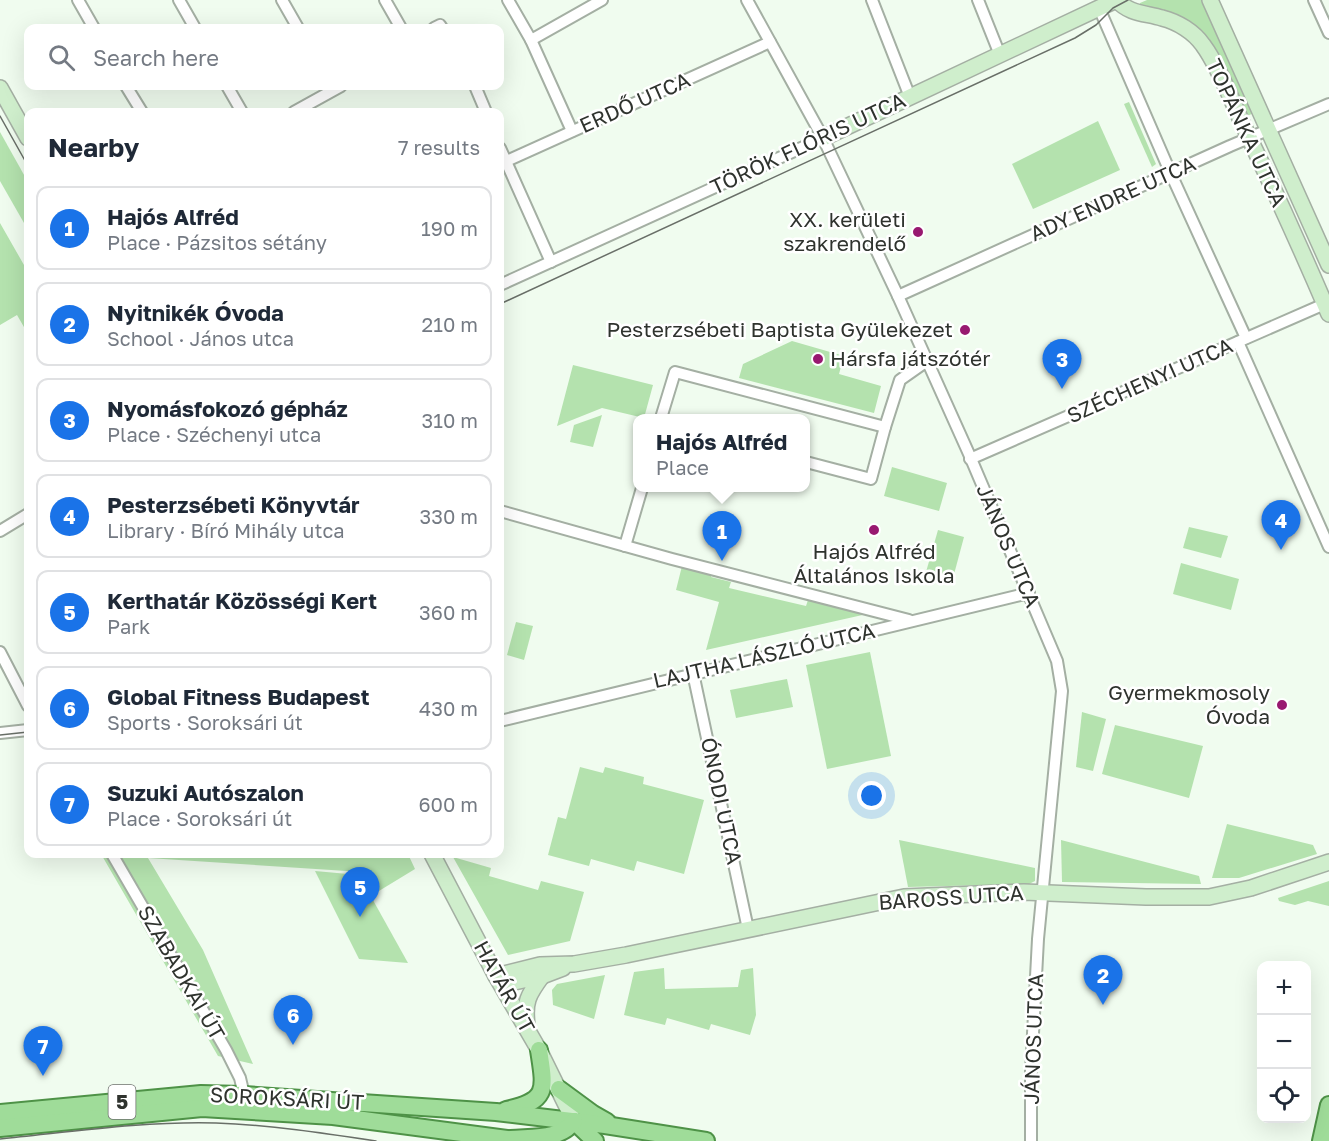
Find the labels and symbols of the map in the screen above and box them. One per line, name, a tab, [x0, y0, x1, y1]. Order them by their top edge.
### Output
street label: TOPÁNKA UTCA	[1201, 54, 1293, 211]
street label: ERDŐ UTCA	[575, 66, 694, 138]
street label: TÖRÖK FLÓRIS UTCA	[706, 86, 909, 200]
street label: ADY ENDRE UTCA	[1026, 150, 1199, 246]
place label: XX. kerületi szakrendelő	[783, 206, 906, 256]
marker: XX. kerületi szakrendelő	[911, 225, 925, 239]
place label: Pesterzsébeti Baptista Gyülekezet	[606, 316, 953, 342]
marker: Pesterzsébeti Baptista Gyülekezet	[958, 323, 972, 337]
street label: SZÉCHENYI UTCA	[1063, 332, 1237, 428]
pin: 3	[1042, 340, 1082, 389]
place label: Hársfa játszótér	[830, 345, 990, 371]
marker: Hársfa játszótér	[811, 352, 825, 366]
street label: JÁNOS UTCA	[971, 480, 1047, 611]
pin: 4	[1262, 500, 1300, 550]
pin: 1	[702, 512, 742, 561]
marker: Hajós Alfréd Általános Iskola	[867, 523, 881, 537]
place label: Hajós Alfréd Általános Iskola	[793, 538, 955, 588]
street label: LAJTHA LÁSZLÓ UTCA	[650, 617, 877, 693]
place label: Gyermekmosoly Óvoda	[1108, 679, 1270, 729]
marker: Gyermekmosoly Óvoda	[1275, 698, 1289, 712]
street label: ÓNODI UTCA	[696, 735, 748, 867]
your location	[857, 781, 886, 810]
pin: 5	[340, 868, 380, 917]
street label: BAROSS UTCA	[877, 879, 1024, 915]
street label: SZABADKAI ÚT	[133, 900, 231, 1045]
street label: HATÁR ÚT	[469, 936, 541, 1037]
pin: 2	[1084, 956, 1122, 1005]
street label: JÁNOS UTCA	[1018, 973, 1048, 1105]
pin: 6	[274, 996, 312, 1045]
pin: 7	[24, 1026, 63, 1076]
street label: SOROKSÁRI ÚT	[209, 1081, 365, 1115]
road number: 5	[108, 1085, 136, 1119]

